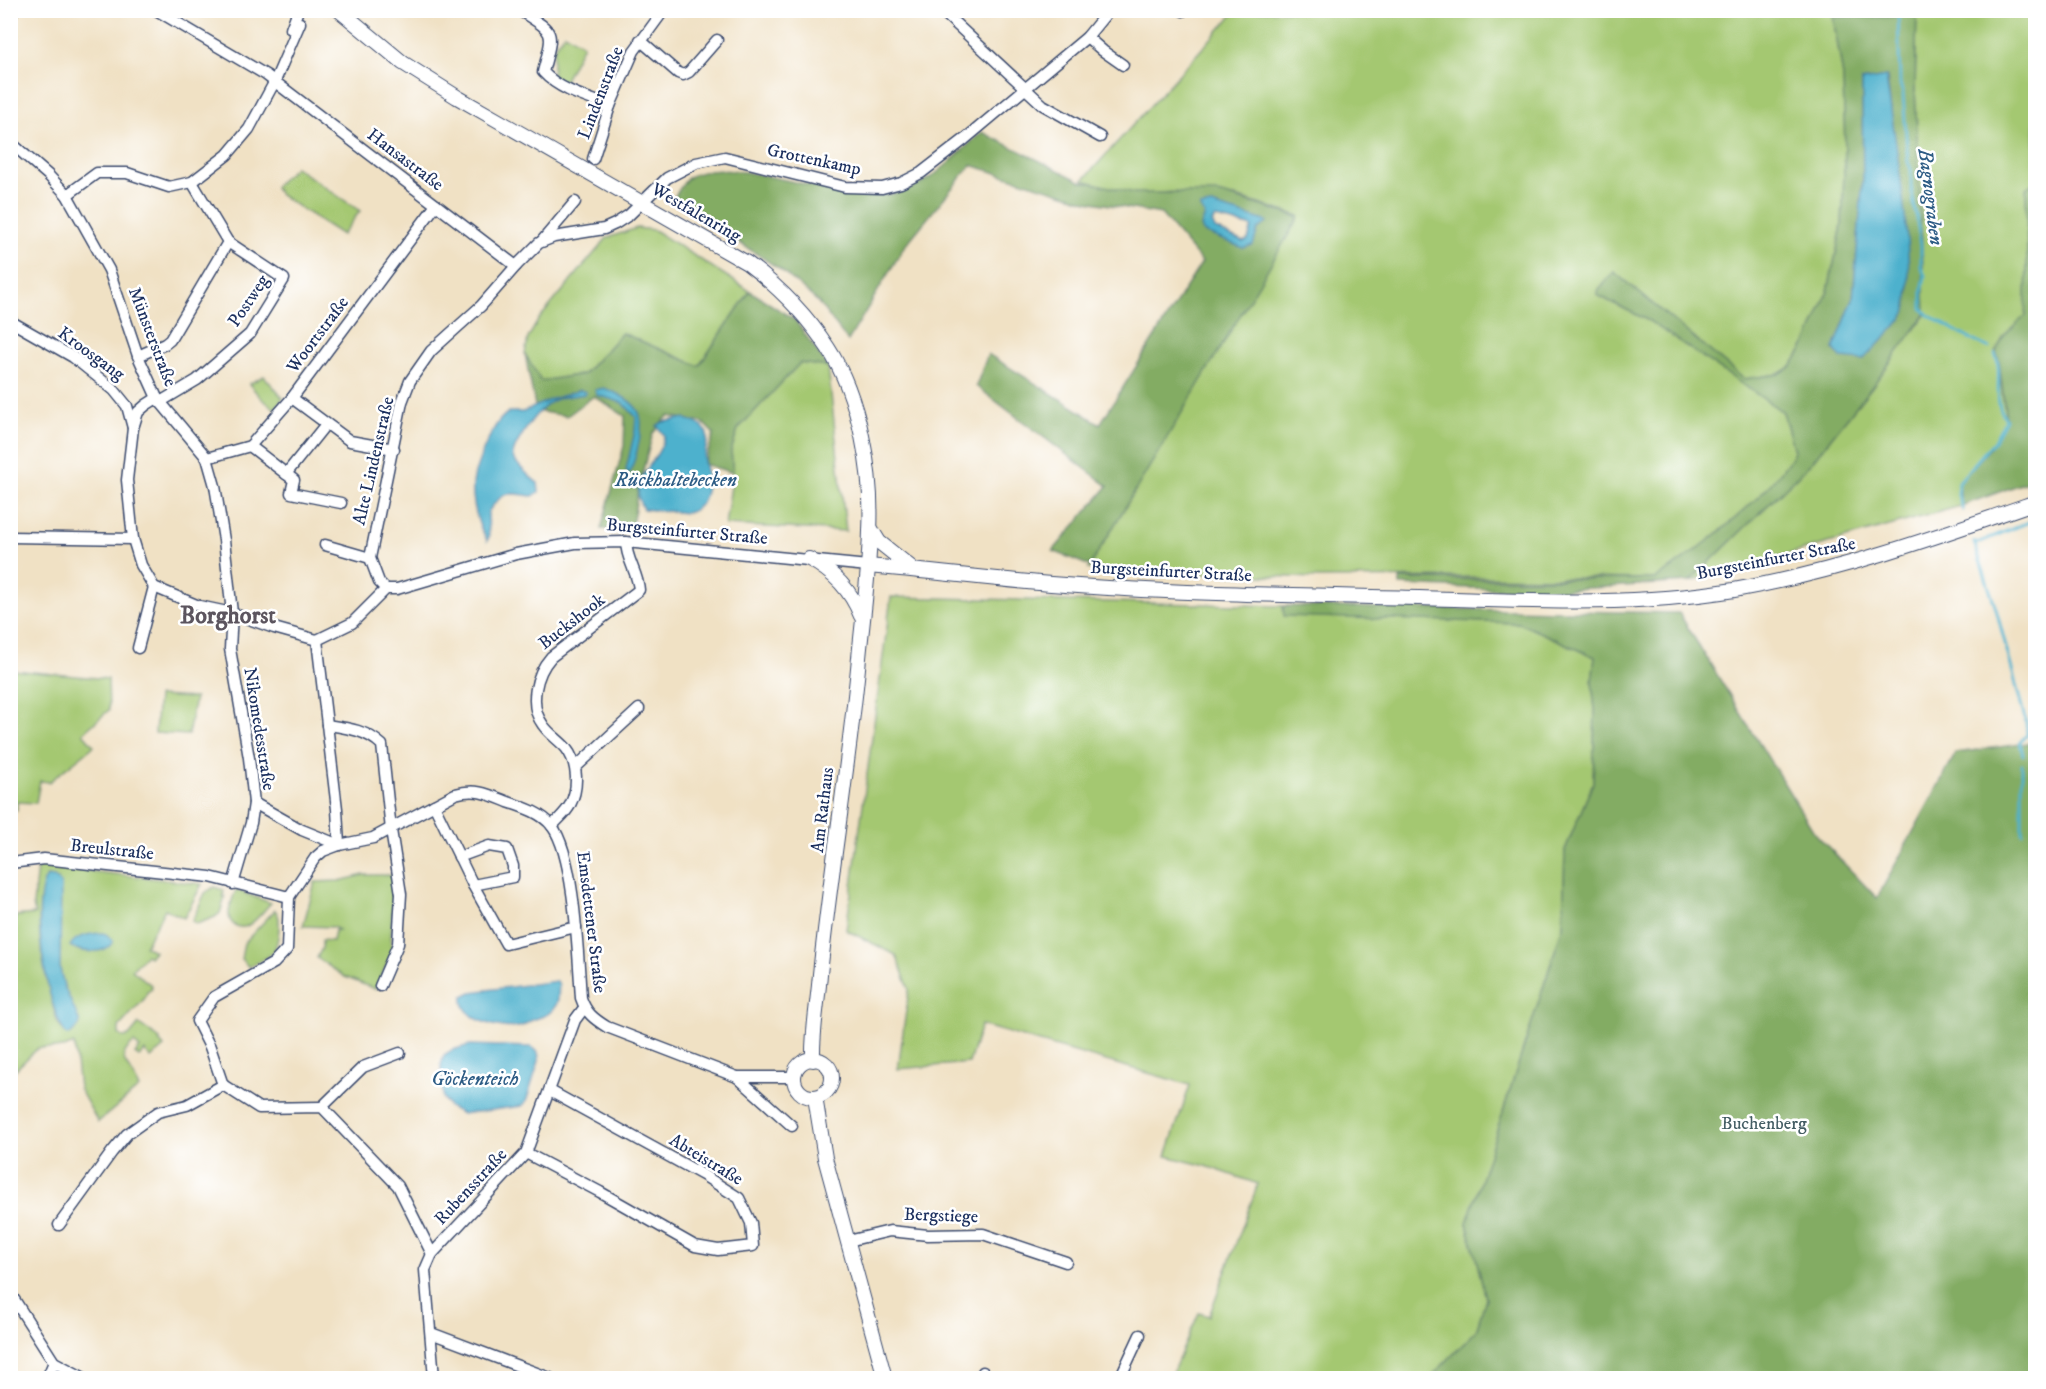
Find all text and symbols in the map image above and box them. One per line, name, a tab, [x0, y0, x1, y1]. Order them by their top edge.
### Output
street label: Lindenstraße	[573, 44, 629, 142]
street label: Hansastraße	[362, 124, 448, 196]
street label: Grottenkamp	[765, 139, 863, 181]
water label: Bagnograben	[1912, 146, 1948, 247]
street label: Westfalenring	[646, 178, 745, 248]
street label: Postweg	[224, 270, 275, 331]
street label: Münsterstraße	[123, 284, 181, 390]
street label: Woortstraße	[282, 292, 354, 378]
street label: Kroosgang	[53, 322, 129, 386]
street label: Alte Lindenstraße	[349, 395, 399, 527]
water label: Rückhaltebecken	[614, 468, 737, 493]
street label: Burgsteinfurter Straße	[606, 514, 768, 550]
street label: Burgsteinfurter Straße	[1695, 533, 1857, 585]
street label: Burgsteinfurter Straße	[1090, 557, 1252, 587]
street label: Buckshook	[534, 589, 610, 655]
district label: Borghorst	[180, 601, 276, 631]
street label: Nikomedesstraße	[238, 666, 280, 792]
street label: Am Rathaus	[807, 766, 839, 854]
street label: Breulstraße	[69, 835, 155, 865]
street label: Emsdettener Straße	[571, 850, 611, 994]
water label: Göckenteich	[431, 1067, 519, 1092]
park label: Buchenberg	[1721, 1113, 1807, 1135]
street label: Abteistraße	[665, 1129, 747, 1191]
street label: Rubensstraße	[430, 1144, 512, 1230]
street label: Bergstiege	[903, 1204, 979, 1228]

